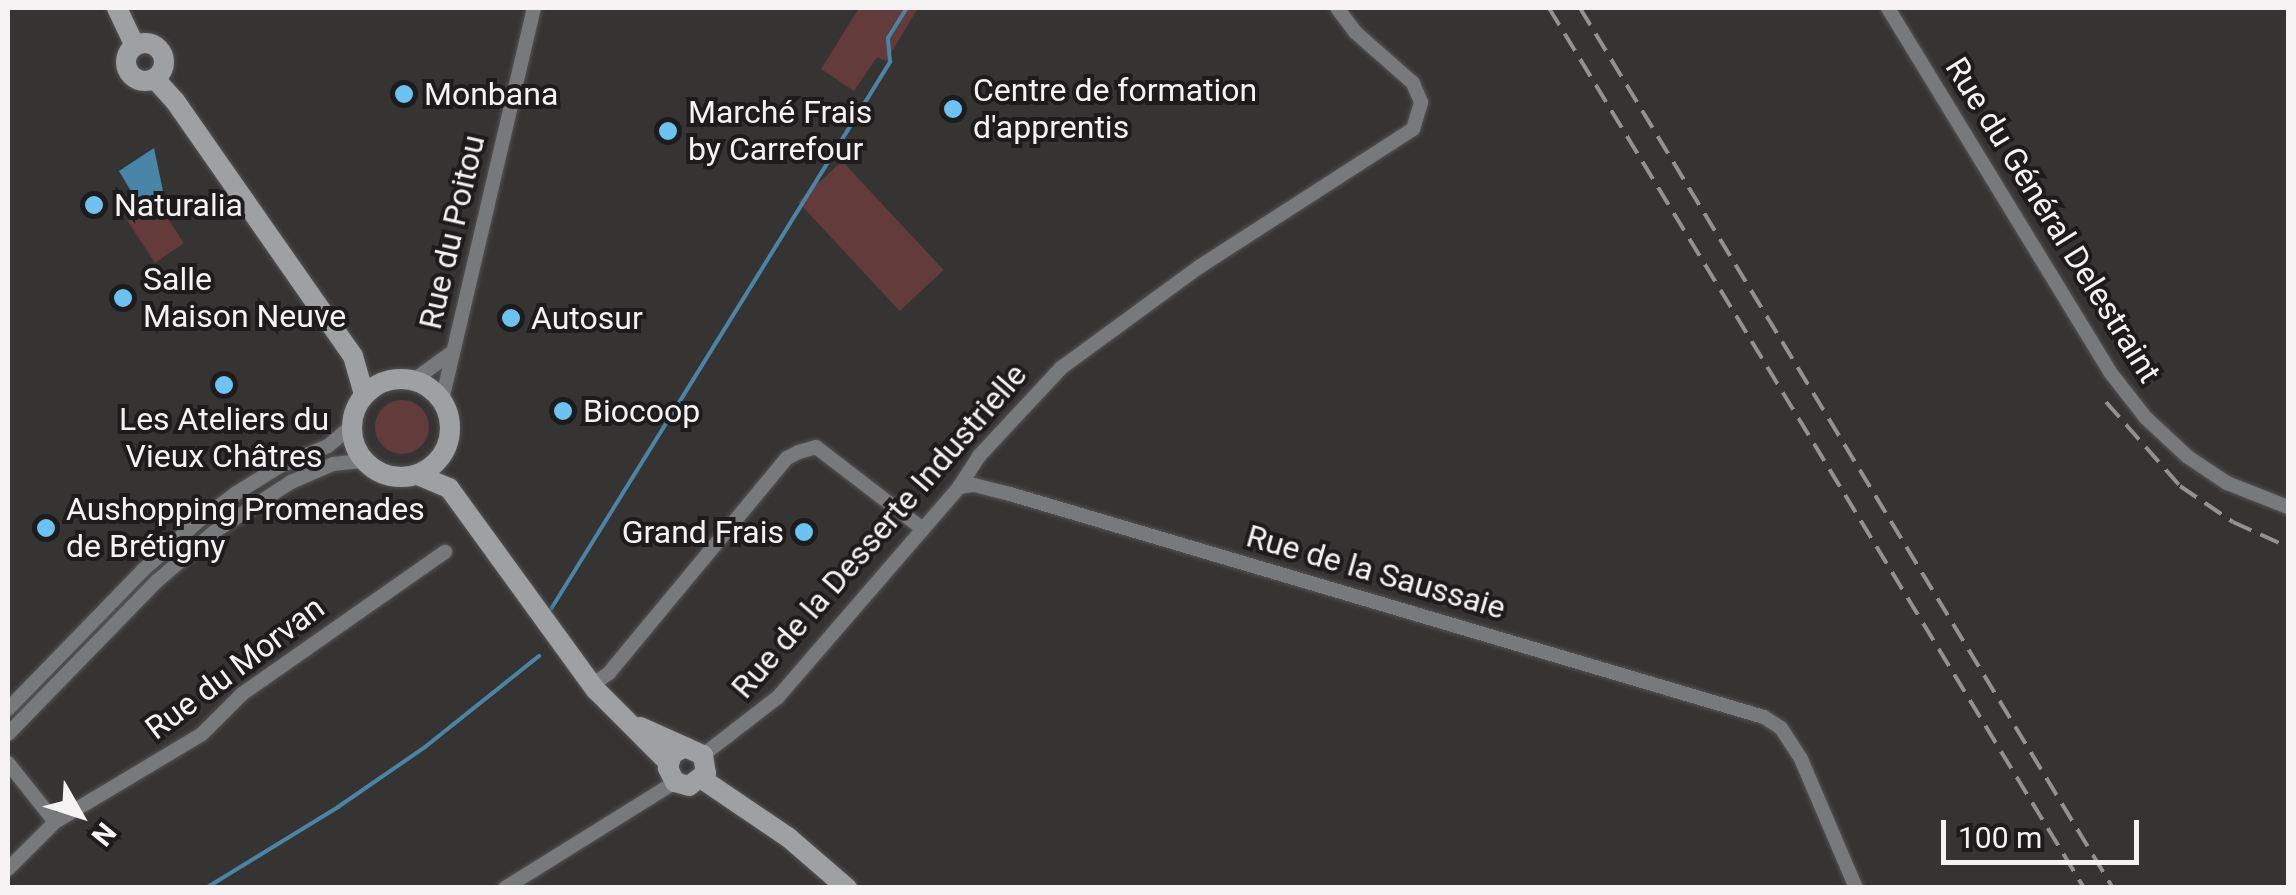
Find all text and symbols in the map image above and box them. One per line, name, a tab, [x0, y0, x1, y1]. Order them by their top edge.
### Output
street label: Rue du Général Delestraint	[1937, 50, 2169, 390]
place label: Centre de formation d'apprentis	[973, 72, 1257, 147]
place label: Monbana	[424, 75, 558, 113]
marker: Monbana	[393, 83, 415, 105]
place label: Marché Frais by Carrefour	[688, 94, 872, 169]
marker: Centre de formation d'apprentis	[942, 98, 964, 120]
marker: Marché Frais by Carrefour	[657, 120, 679, 142]
street label: Rue du Poitou	[411, 131, 493, 333]
place label: Naturalia	[114, 186, 243, 224]
marker: Naturalia	[83, 194, 105, 216]
place label: Salle Maison Neuve	[143, 261, 346, 336]
marker: Salle Maison Neuve	[112, 287, 134, 309]
place label: Autosur	[531, 299, 643, 337]
marker: Autosur	[500, 307, 522, 329]
street label: Rue de la Desserte Industrielle	[723, 356, 1035, 706]
marker: Les Ateliers du Vieux Châtres	[213, 374, 235, 396]
place label: Biocoop	[583, 392, 700, 430]
marker: Biocoop	[552, 400, 574, 422]
place label: Les Ateliers du Vieux Châtres	[119, 401, 329, 476]
place label: Aushopping Promenades de Brétigny	[66, 491, 425, 566]
place label: Grand Frais	[622, 513, 784, 551]
marker: Aushopping Promenades de Brétigny	[35, 517, 57, 539]
street label: Rue de la Saussaie	[1242, 517, 1510, 627]
marker: Grand Frais	[793, 521, 815, 543]
street label: Rue du Morvan	[138, 588, 332, 748]
north arrow	[30, 765, 130, 865]
scale bar	[1946, 800, 2144, 862]
text: N	[85, 816, 123, 852]
text: 100 m	[1958, 820, 2042, 855]

